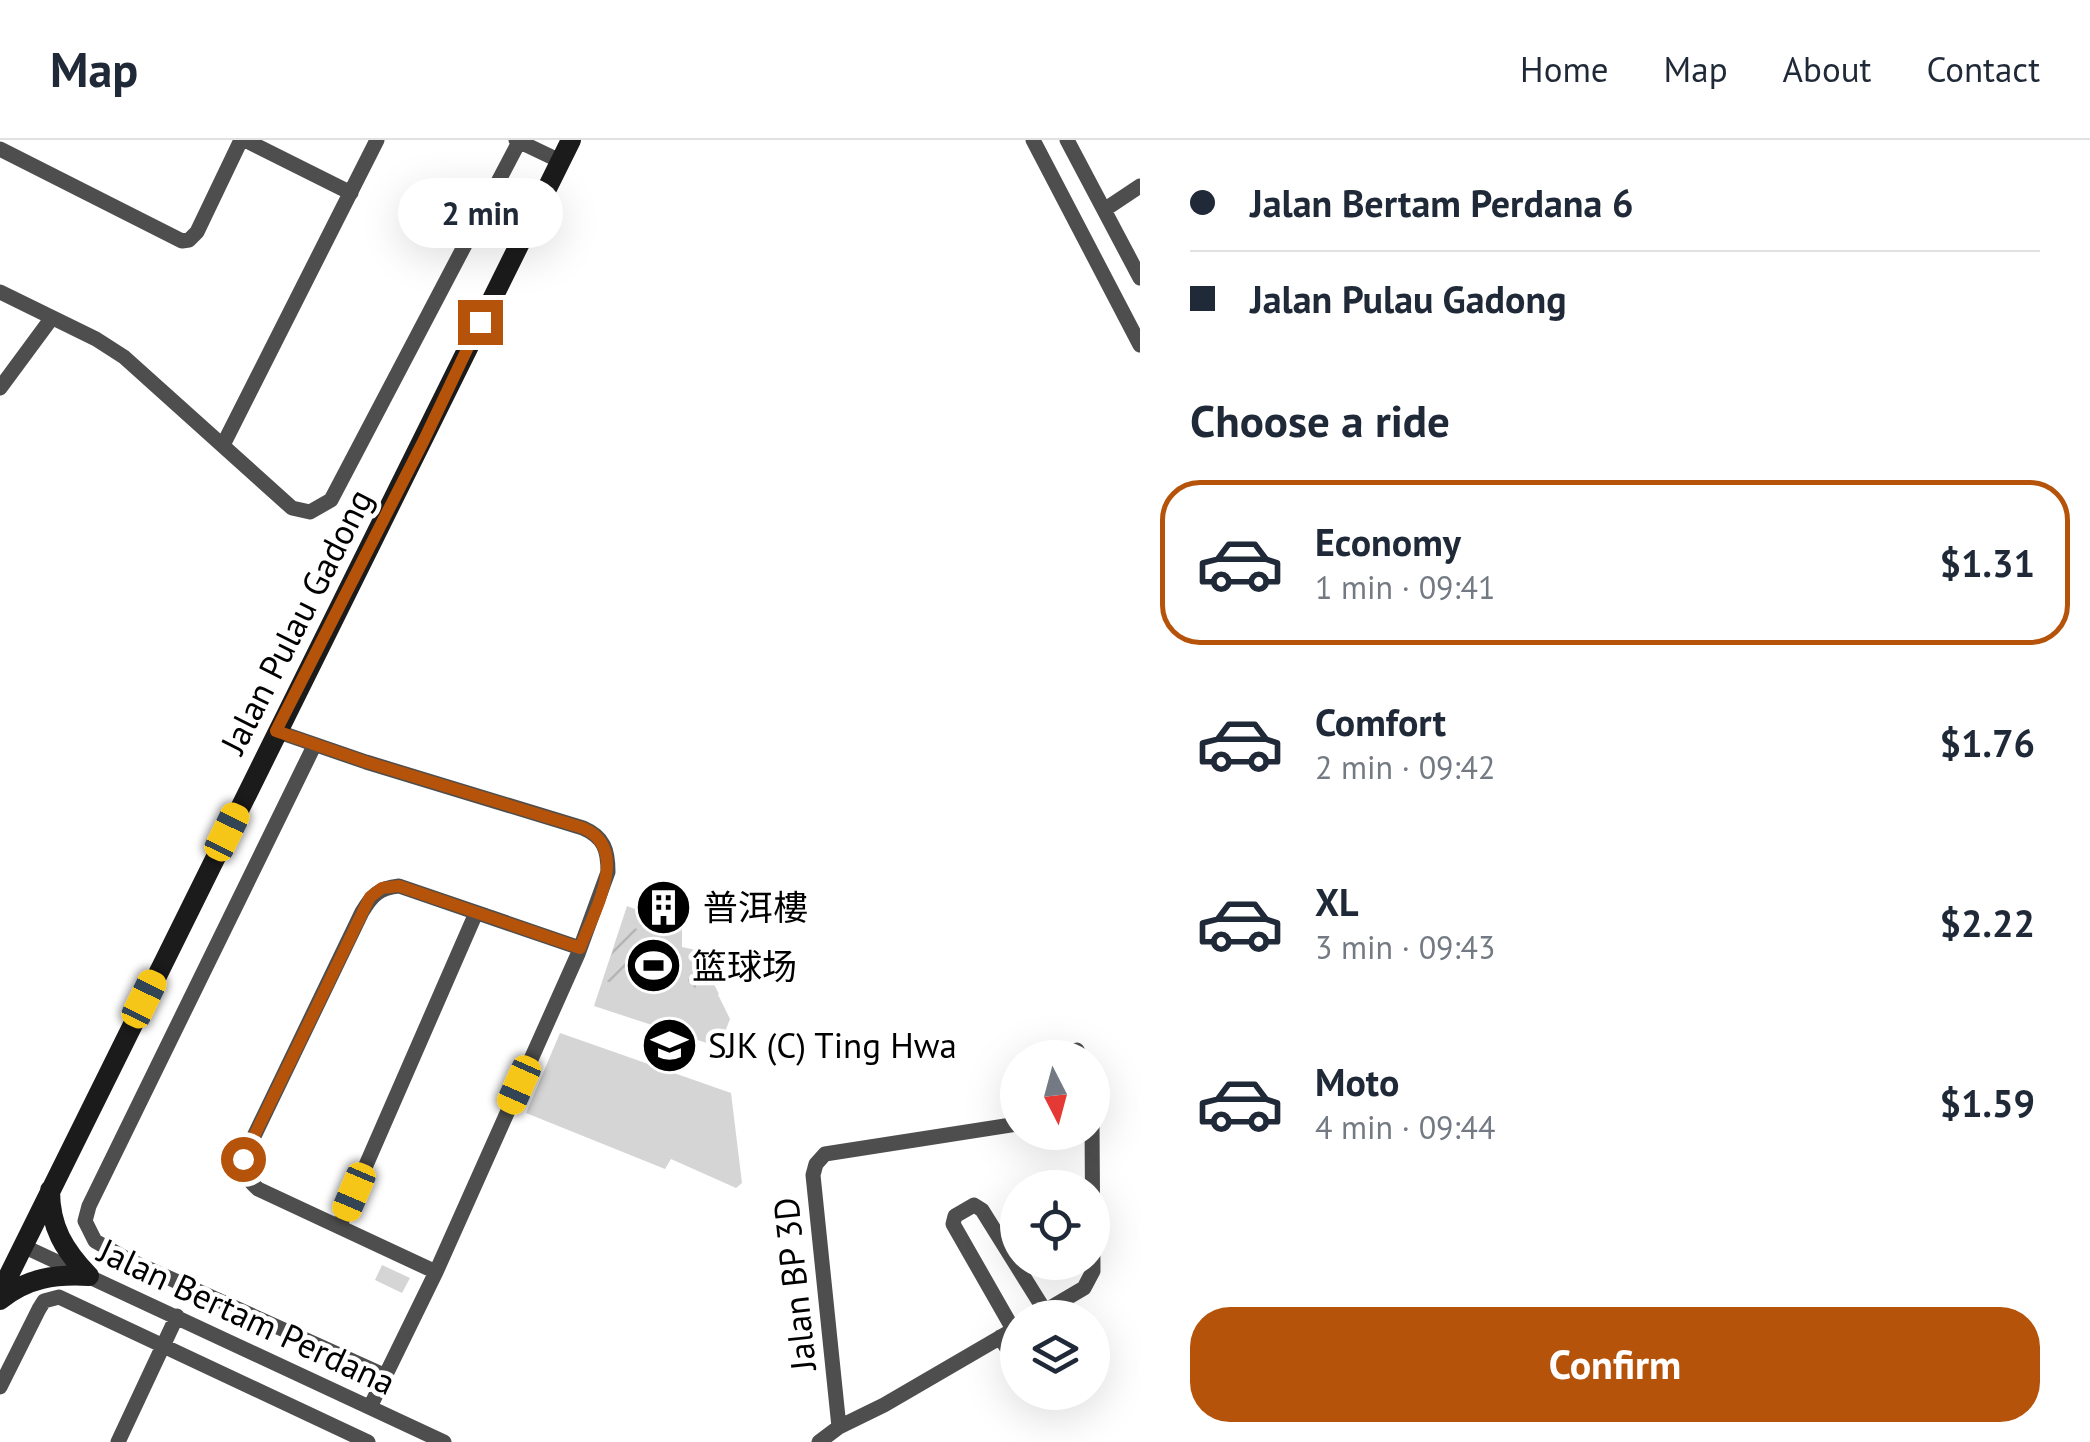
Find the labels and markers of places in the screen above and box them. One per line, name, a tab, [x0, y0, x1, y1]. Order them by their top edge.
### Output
building icon: 普洱樓	[634, 877, 694, 937]
place label: 普洱樓	[703, 884, 808, 930]
sports icon: 篮球场	[623, 936, 683, 996]
place label: 篮球场	[692, 943, 797, 989]
school or university icon: SJK (C) Ting Hwa	[639, 1015, 699, 1075]
place label: SJK (C) Ting Hwa	[708, 1022, 957, 1068]

